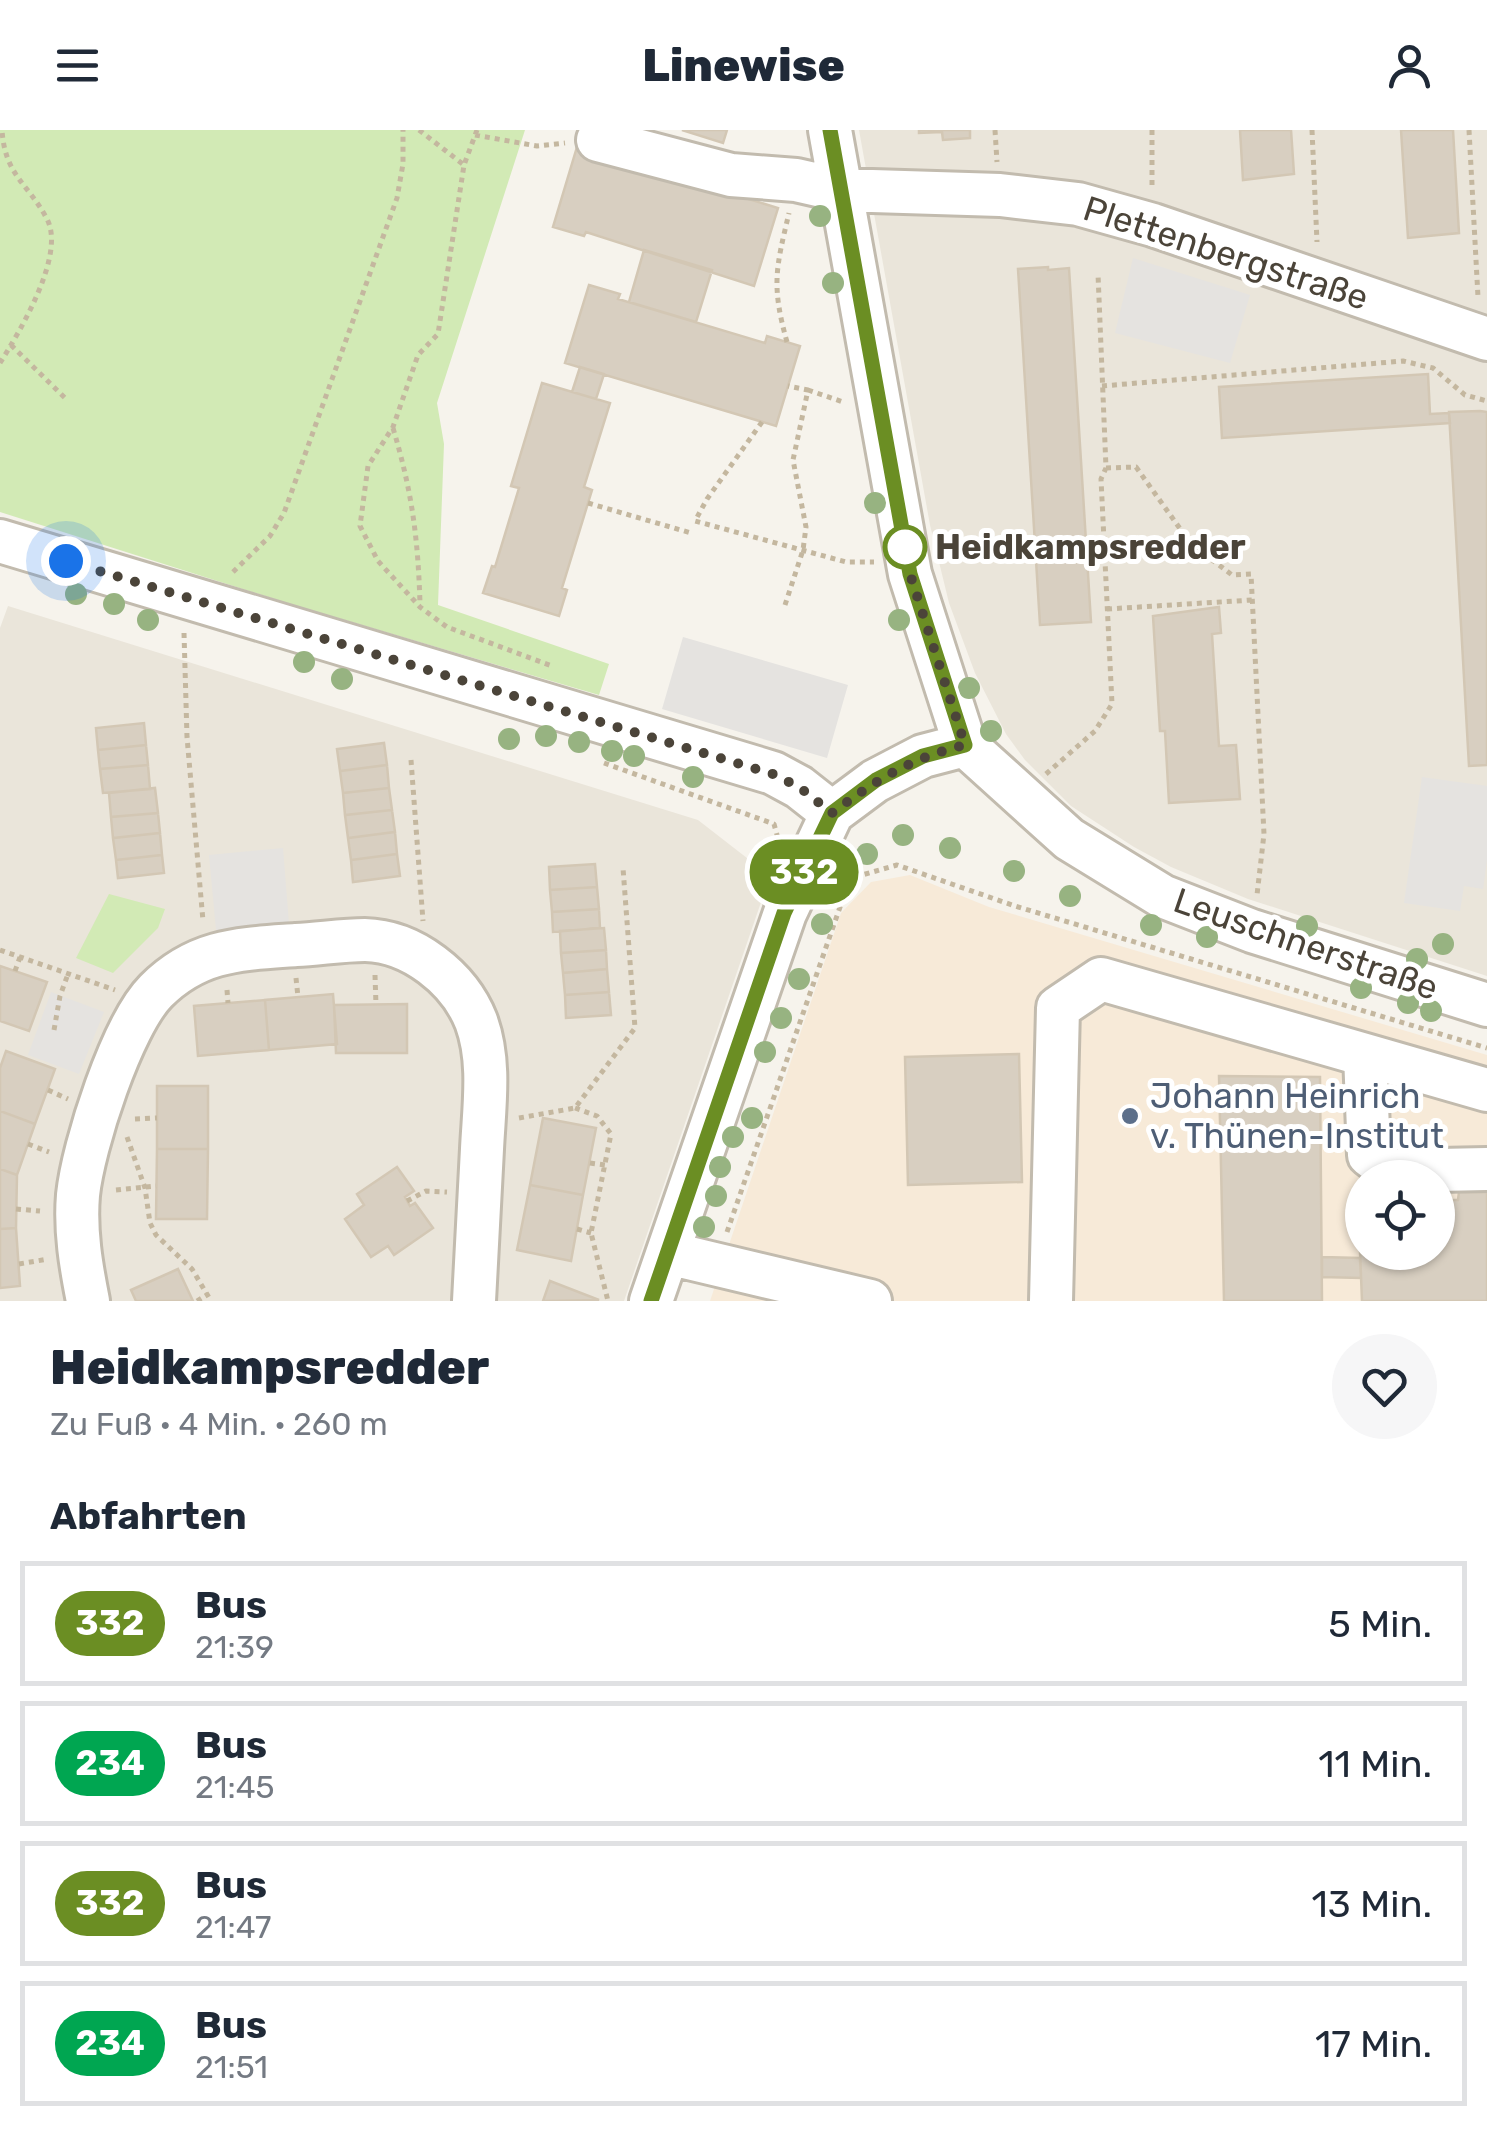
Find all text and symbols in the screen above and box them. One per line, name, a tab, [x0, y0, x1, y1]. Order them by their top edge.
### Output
icon: menu	[50, 38, 105, 93]
icon: person	[1382, 38, 1437, 93]
text: Linewise	[642, 39, 845, 92]
street label: Plettenbergstraße	[1078, 187, 1374, 319]
marker: Heidkampsredder	[884, 526, 926, 568]
place label: Heidkampsredder	[935, 526, 1246, 568]
your location	[41, 536, 91, 586]
line badge: 332	[746, 840, 862, 904]
text: 332	[770, 851, 838, 893]
street label: Leuschnerstraße	[1168, 879, 1444, 1009]
place label: Johann Heinrich v. Thünen-Institut	[1150, 1075, 1444, 1157]
marker: Johann Heinrich v. Thünen-Institut	[1119, 1105, 1141, 1127]
map controls	[1345, 1160, 1455, 1270]
button: locate	[1345, 1160, 1455, 1270]
button: heart	[1332, 1334, 1437, 1439]
text: Heidkampsredder	[50, 1339, 489, 1396]
text: Zu Fuß · 4 Min. · 260 m	[50, 1405, 388, 1443]
text: Abfahrten	[50, 1493, 247, 1539]
text: Bus	[195, 1582, 267, 1628]
text: 5 Min.	[1328, 1601, 1432, 1647]
text: 332	[76, 1602, 144, 1644]
text: 21:39	[195, 1628, 274, 1666]
text: Bus	[195, 1722, 267, 1768]
text: 11 Min.	[1318, 1741, 1432, 1787]
text: 234	[75, 1742, 145, 1784]
text: 21:45	[195, 1768, 275, 1806]
text: Bus	[195, 1862, 267, 1908]
text: 13 Min.	[1312, 1881, 1432, 1927]
text: 332	[76, 1882, 144, 1924]
text: 21:47	[195, 1908, 271, 1946]
text: Bus	[195, 2002, 267, 2048]
text: 17 Min.	[1315, 2021, 1432, 2067]
text: 234	[75, 2022, 145, 2064]
text: 21:51	[195, 2048, 268, 2086]

